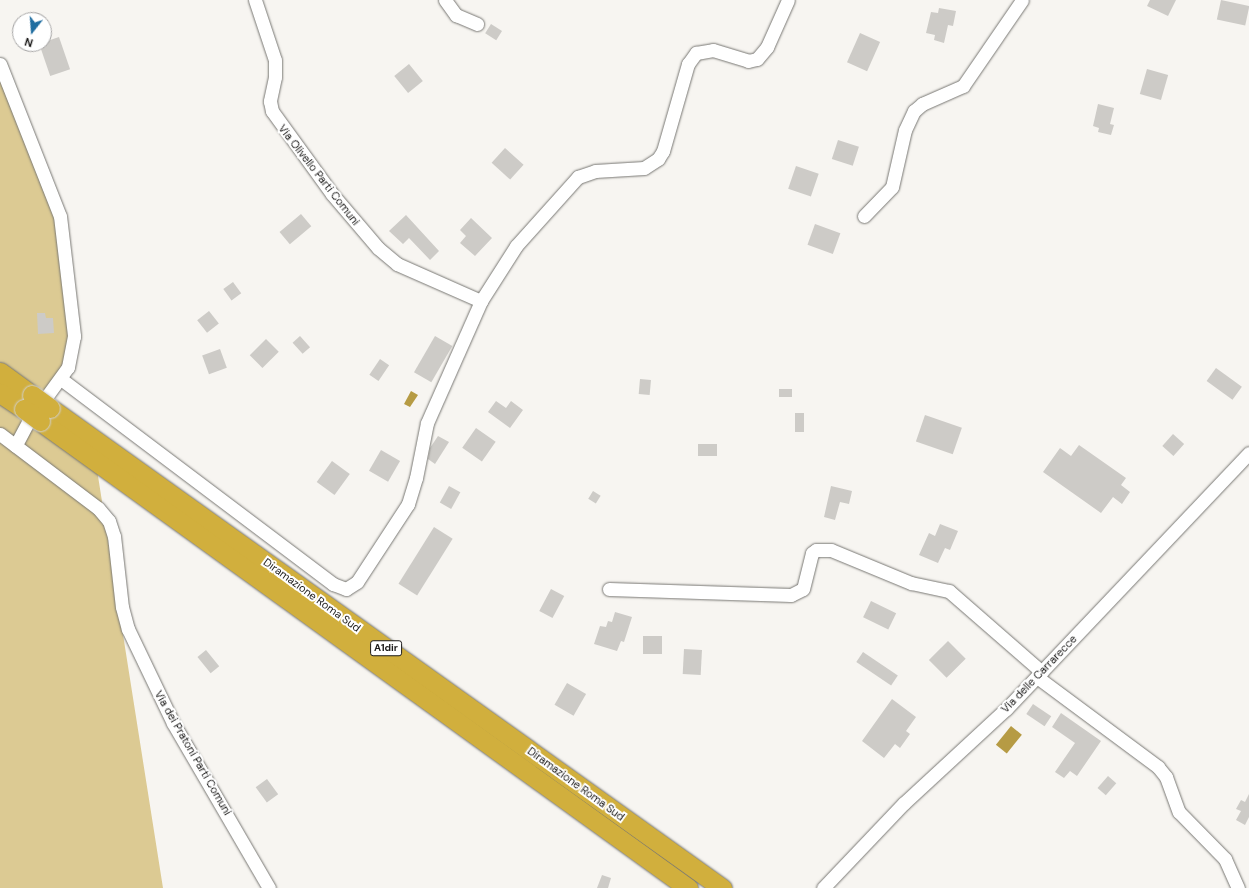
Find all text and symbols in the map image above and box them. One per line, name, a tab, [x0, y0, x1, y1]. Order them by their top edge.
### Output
north arrow	[12, 12, 52, 52]
text: N	[23, 35, 35, 50]
street label: Via Olivello Parti Comuni	[276, 122, 362, 228]
street label: Diramazione Roma Sud	[261, 555, 363, 635]
street label: Via delle Carrarecce	[998, 632, 1080, 716]
road number: A1dir	[370, 640, 402, 656]
street label: Via dei Pratoni Parti Comuni	[152, 688, 234, 818]
street label: Diramazione Roma Sud	[525, 744, 627, 824]

